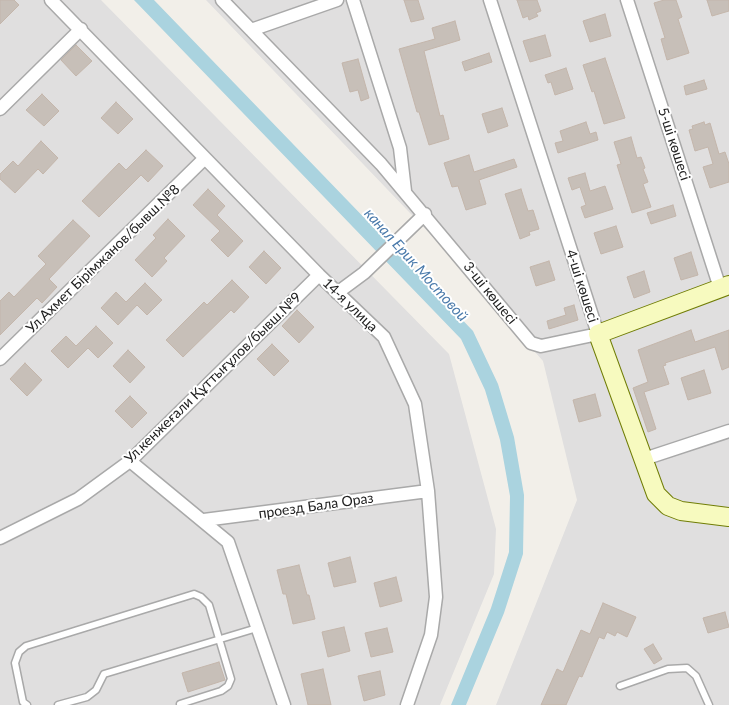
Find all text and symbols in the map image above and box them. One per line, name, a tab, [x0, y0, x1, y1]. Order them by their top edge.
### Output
street label: 5-ші көшесі	[654, 105, 694, 183]
street label: Ул.Ахмет Бірімжанов/бывш.№8	[23, 181, 183, 337]
water label: канал Ерик Мостовой	[360, 205, 472, 325]
street label: 4-ші көшесі	[562, 247, 602, 325]
street label: 3-ші көшесі	[460, 258, 520, 328]
street label: 14-я улица	[319, 275, 381, 335]
street label: Ул.кенжеғали Құттығұлов/бывш.№9	[121, 289, 305, 467]
street label: проезд Бала Ораз	[257, 490, 375, 522]

